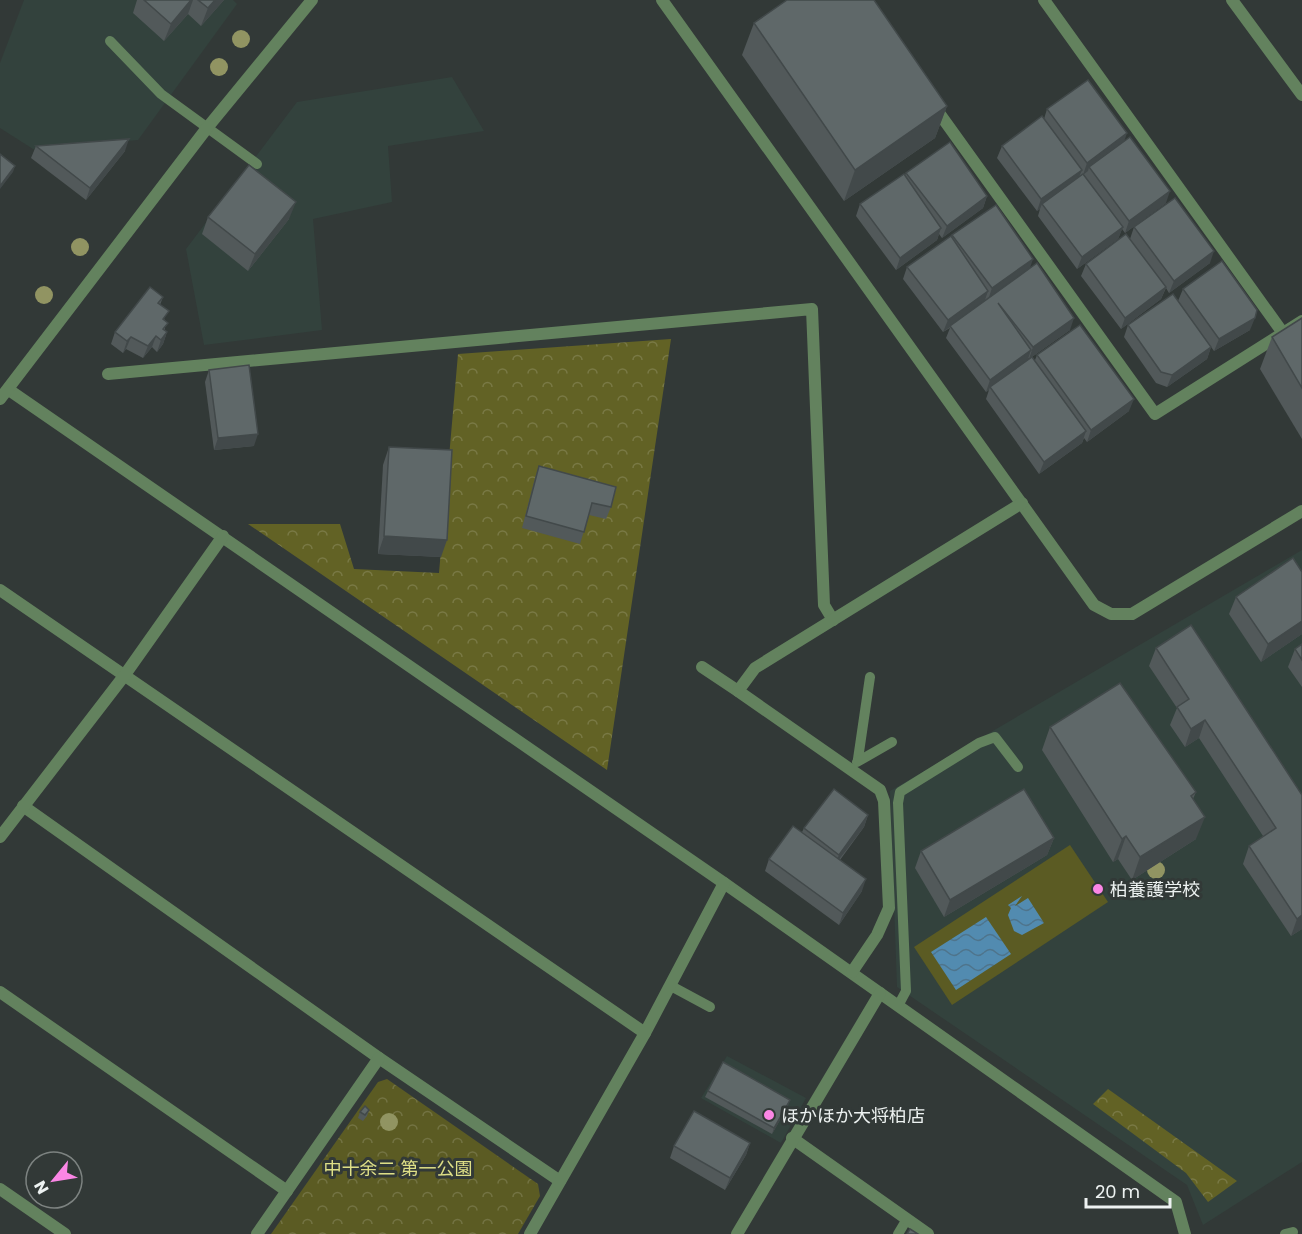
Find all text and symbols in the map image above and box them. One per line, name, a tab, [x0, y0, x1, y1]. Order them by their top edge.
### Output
place label: 柏養護学校	[1110, 877, 1200, 902]
marker: 柏養護学校	[1091, 882, 1105, 896]
place label: ほかほか大将柏店	[781, 1103, 925, 1128]
marker: ほかほか大将柏店	[762, 1108, 776, 1122]
north arrow	[24, 1150, 84, 1210]
park label: 中十余二 第一公園	[324, 1156, 472, 1181]
scale bar	[1086, 1171, 1170, 1209]
text: N	[28, 1176, 54, 1198]
text: 20 m	[1095, 1179, 1140, 1204]

